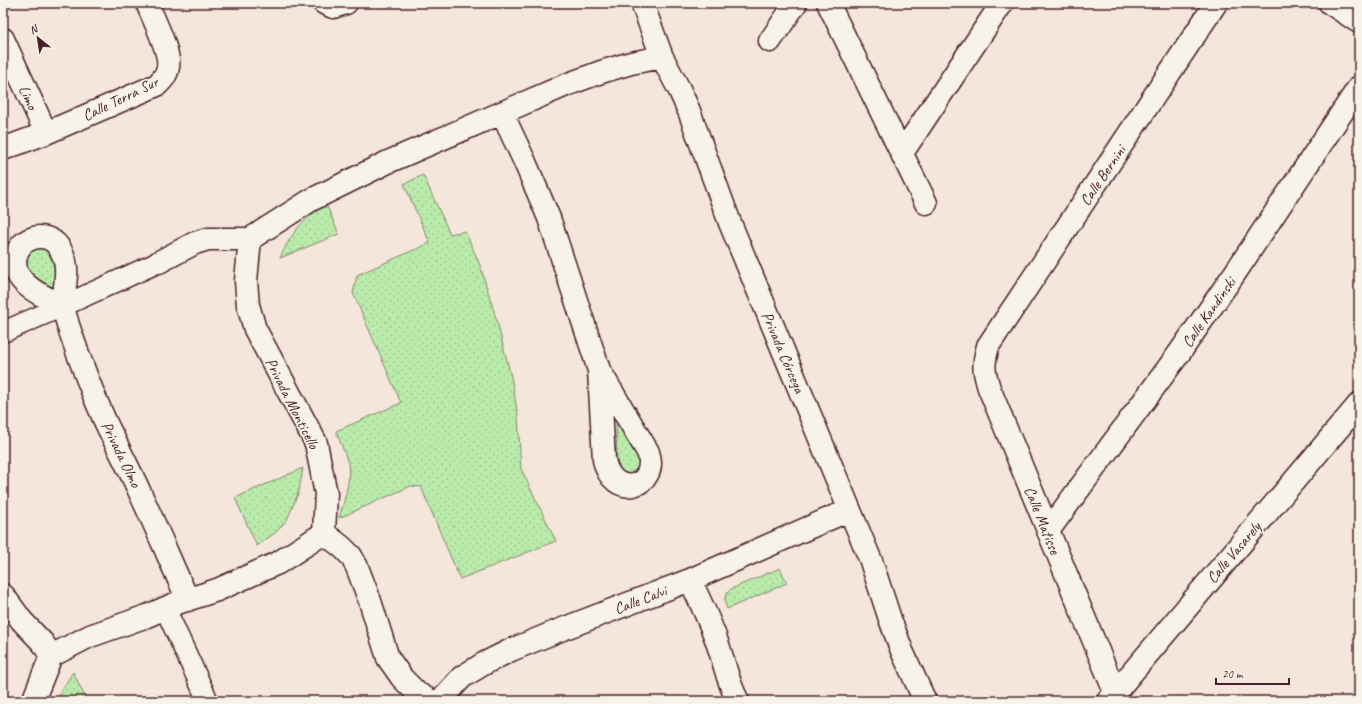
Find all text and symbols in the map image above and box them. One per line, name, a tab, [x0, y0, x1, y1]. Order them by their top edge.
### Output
north arrow	[18, 18, 58, 58]
text: N	[27, 20, 41, 37]
street label: Calle Terra Sur	[79, 71, 163, 126]
street label: Limo	[14, 82, 43, 115]
street label: Calle Bernini	[1075, 140, 1131, 210]
street label: Calle Kandinski	[1177, 272, 1241, 351]
street label: Privada Córcega	[757, 309, 810, 398]
street label: Privada Monticello	[261, 355, 324, 454]
street label: Privada Olmo	[97, 418, 146, 492]
street label: Calle Matisse	[1019, 483, 1065, 559]
street label: Calle Vasarely	[1202, 517, 1266, 588]
street label: Calle Calvi	[611, 580, 671, 619]
scale bar	[1216, 660, 1289, 686]
text: 20 m	[1222, 666, 1244, 682]

